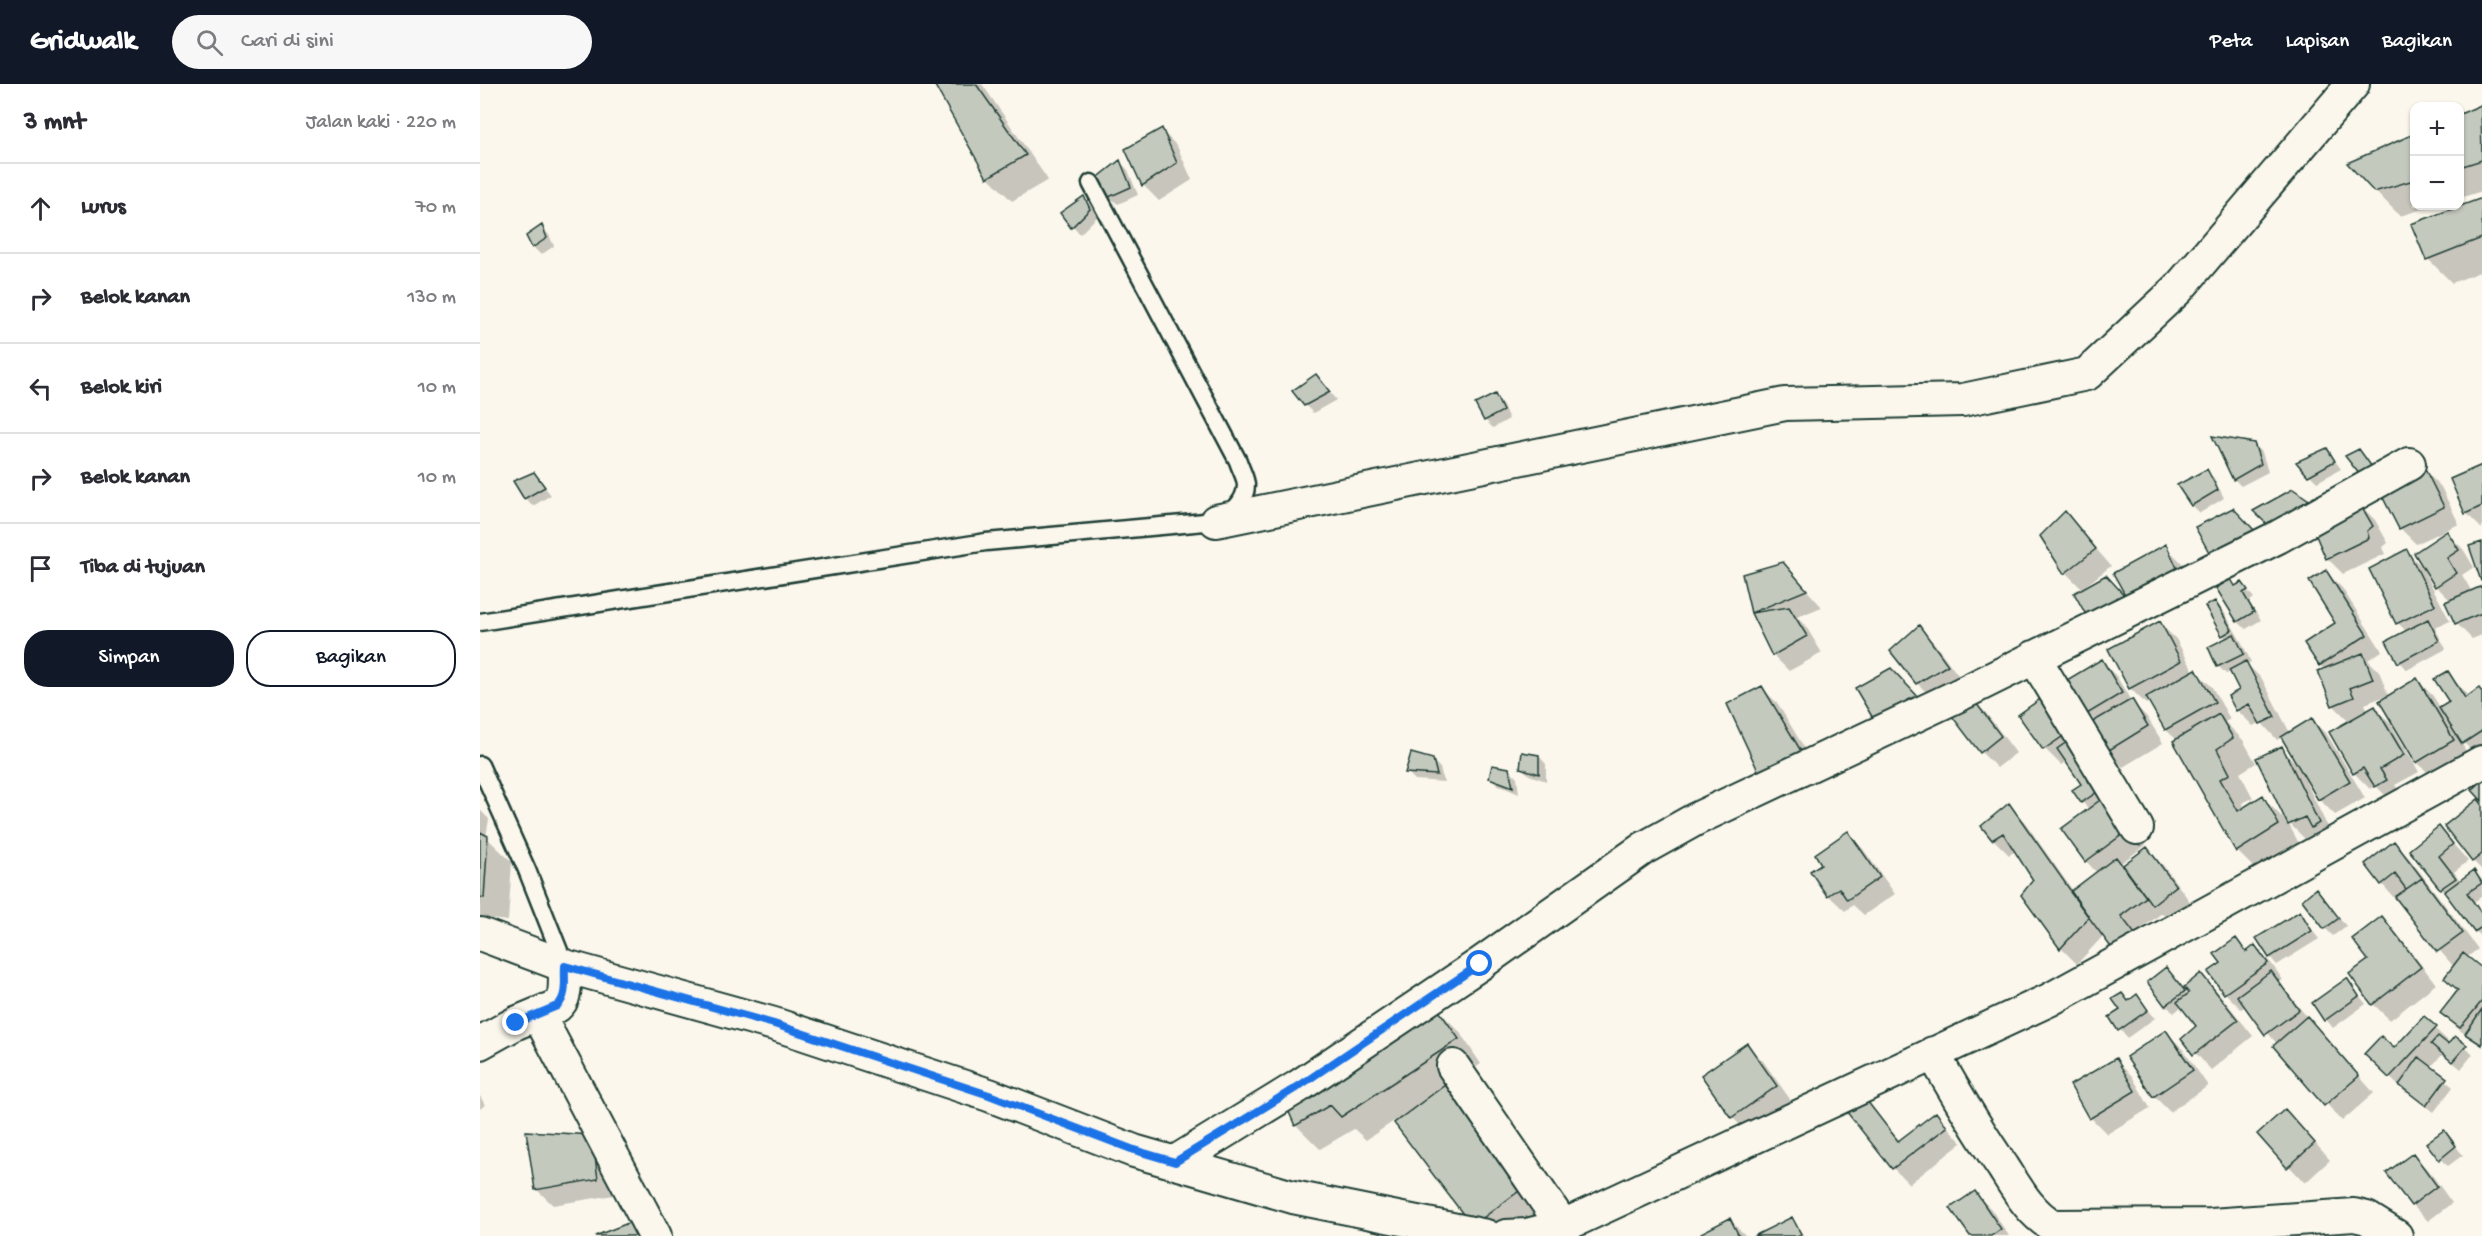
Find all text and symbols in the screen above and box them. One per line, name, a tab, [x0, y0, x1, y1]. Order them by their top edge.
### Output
search box	[172, 15, 592, 69]
text: Gridwalk	[30, 26, 136, 59]
icon: search	[193, 26, 226, 59]
text: Cari di sini	[241, 29, 334, 55]
text: Peta	[2210, 30, 2253, 55]
text: Lapisan	[2286, 30, 2349, 55]
text: Bagikan	[2382, 30, 2452, 55]
map controls	[2410, 102, 2464, 210]
button: +	[2410, 102, 2464, 156]
text: 3 mnt	[24, 108, 85, 139]
text: Jalan kaki · 220 m	[306, 112, 456, 135]
button: −	[2410, 156, 2464, 210]
icon: ahead	[24, 192, 57, 225]
text: Lurus	[81, 195, 126, 221]
text: 70 m	[415, 197, 456, 220]
icon: right	[24, 282, 57, 315]
text: Belok kanan	[81, 285, 190, 311]
text: 130 m	[407, 287, 456, 310]
icon: left	[24, 372, 57, 405]
text: Belok kiri	[81, 375, 162, 401]
text: 10 m	[418, 377, 456, 400]
icon: right	[24, 462, 57, 495]
text: Belok kanan	[81, 465, 190, 491]
text: 10 m	[418, 467, 456, 490]
icon: arrive	[24, 552, 57, 585]
text: Tiba di tujuan	[81, 555, 205, 581]
button: Simpan	[24, 630, 234, 687]
button: Bagikan	[246, 630, 456, 687]
route start	[1466, 950, 1492, 976]
route end	[502, 1009, 528, 1035]

